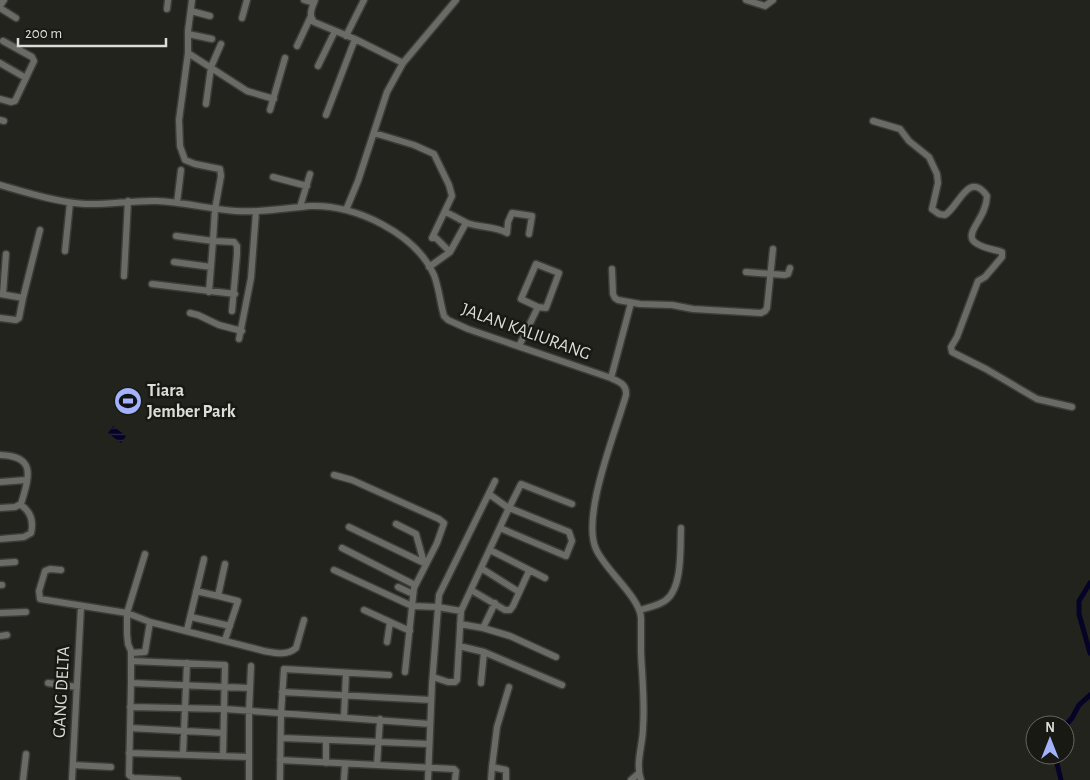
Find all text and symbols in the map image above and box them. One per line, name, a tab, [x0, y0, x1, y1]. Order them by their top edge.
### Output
scale bar	[18, 15, 165, 47]
text: 200 m	[25, 26, 62, 41]
street label: JALAN KALIURANG	[459, 300, 593, 364]
place label: Tiara Jember Park	[147, 382, 236, 421]
sports icon: Tiara Jember Park	[113, 386, 143, 416]
street label: GANG DELTA	[51, 645, 73, 738]
north arrow	[1025, 715, 1075, 765]
text: N	[1045, 721, 1055, 735]

